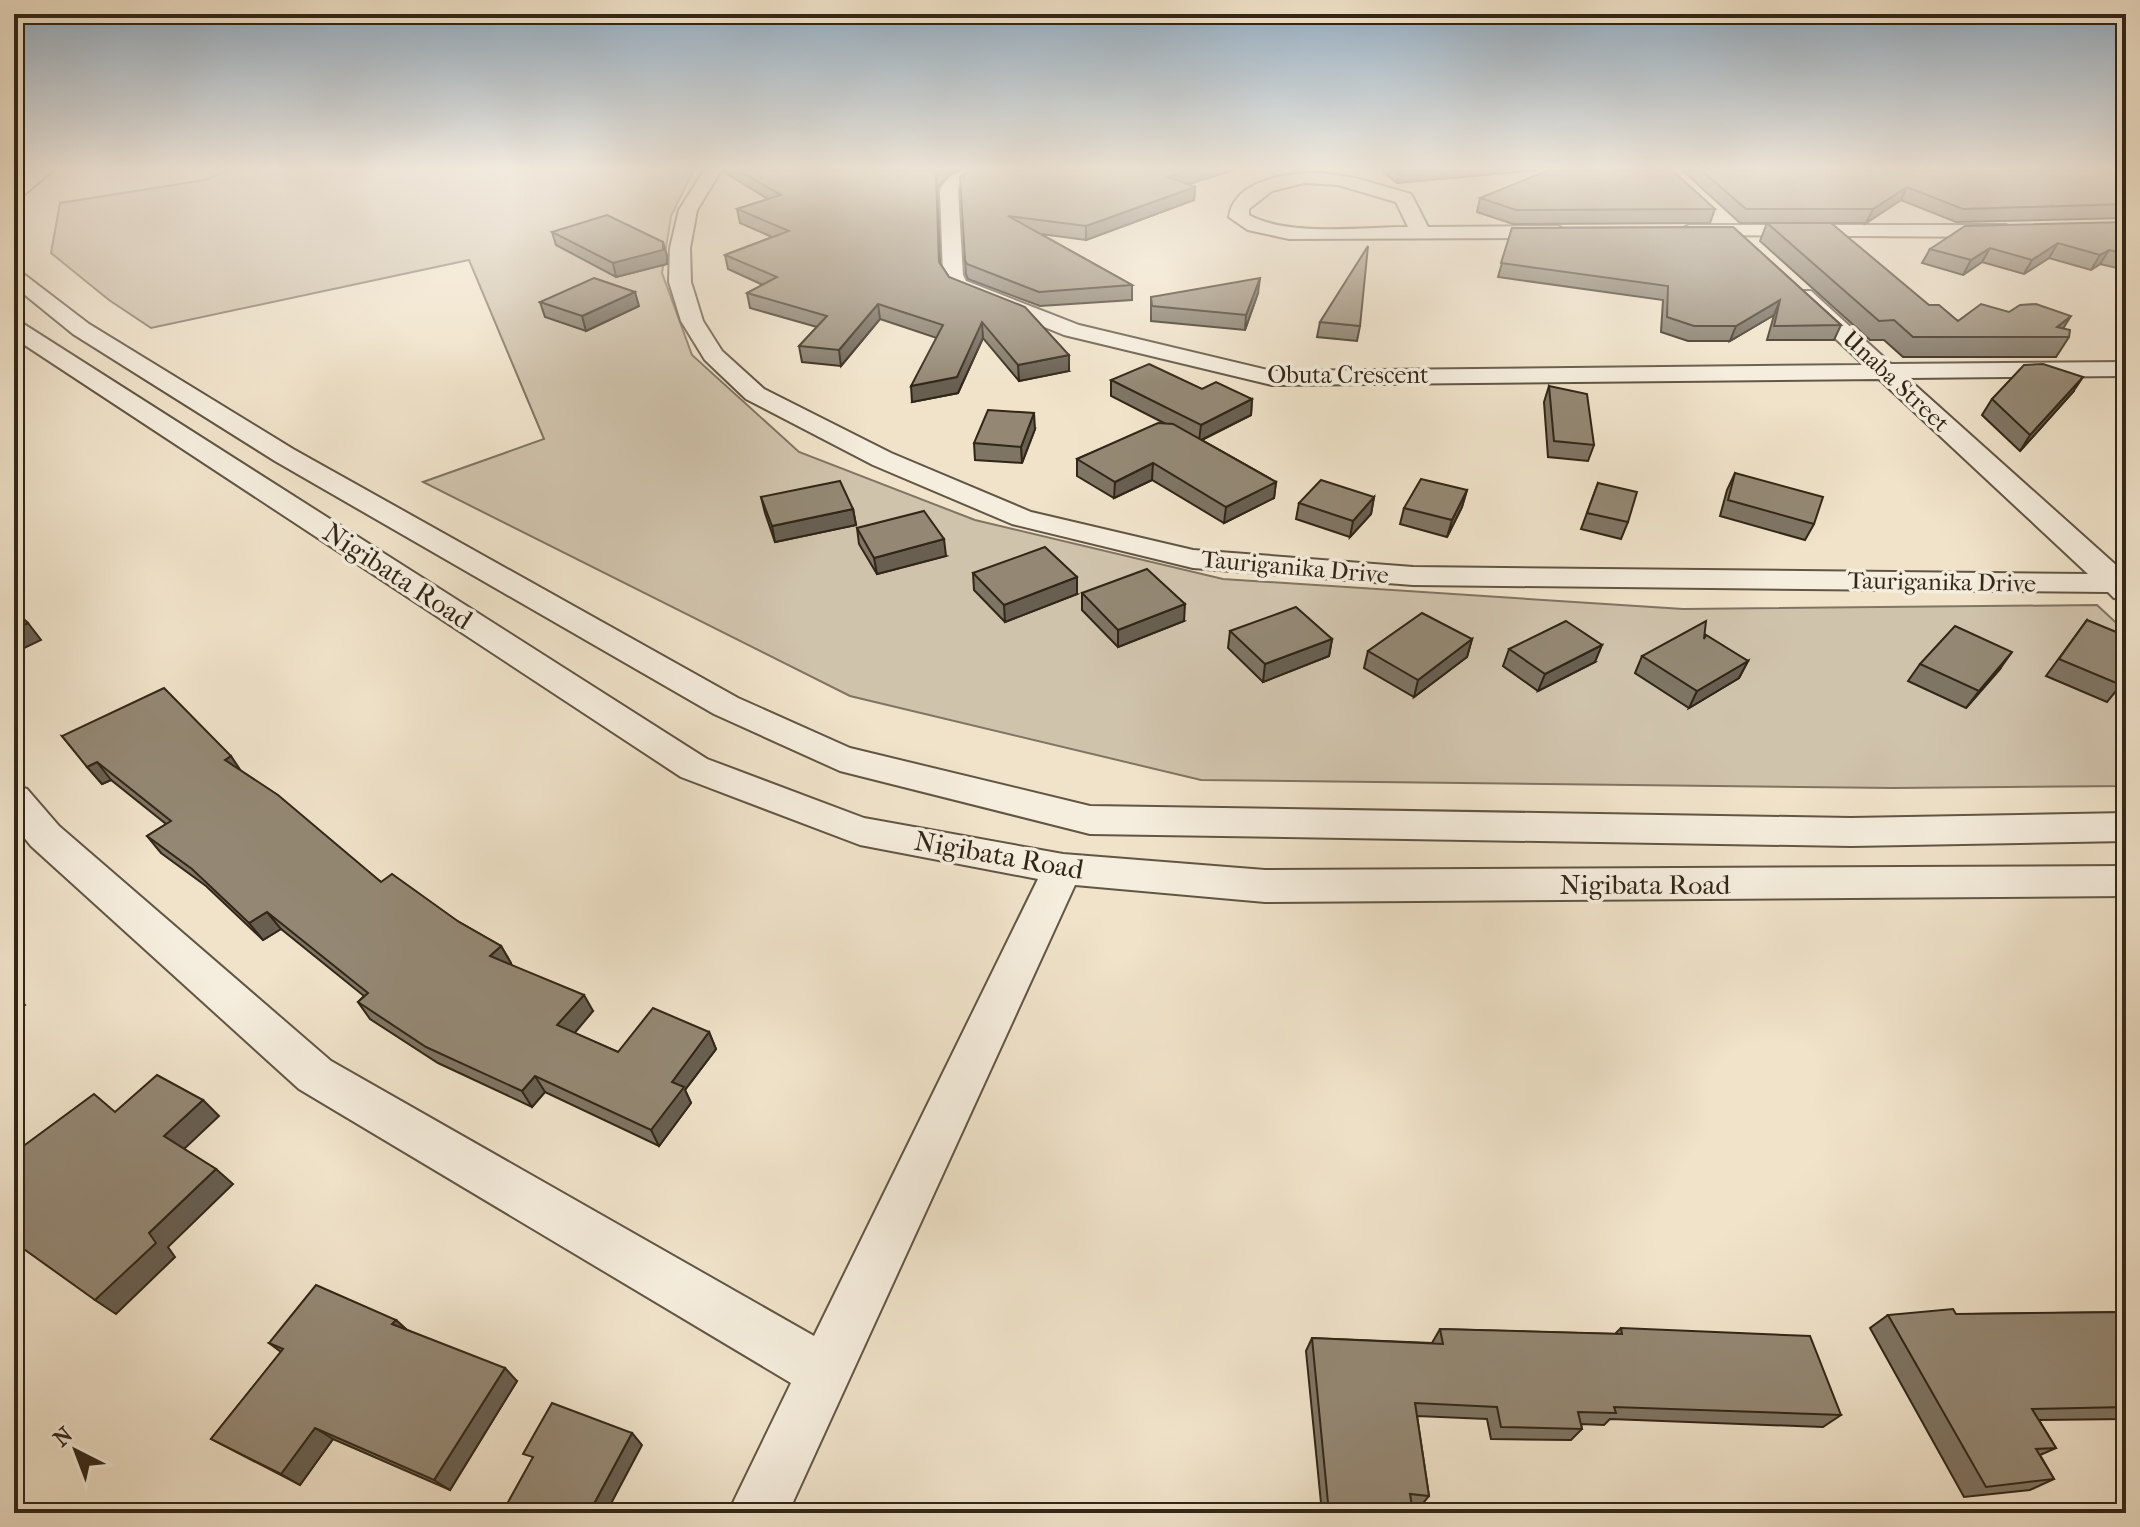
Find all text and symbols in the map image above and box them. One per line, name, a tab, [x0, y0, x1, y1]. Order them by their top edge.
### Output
street label: Unaba Street	[1837, 324, 1956, 438]
street label: Obuta Crescent	[1267, 361, 1429, 389]
street label: Nigibata Road	[317, 516, 479, 637]
street label: Tauriganika Drive	[1200, 545, 1390, 589]
street label: Tauriganika Drive	[1848, 566, 2036, 598]
street label: Nigibata Road	[912, 824, 1087, 886]
street label: Nigibata Road	[1559, 868, 1731, 901]
north arrow	[36, 1411, 116, 1491]
text: N	[48, 1421, 78, 1452]

